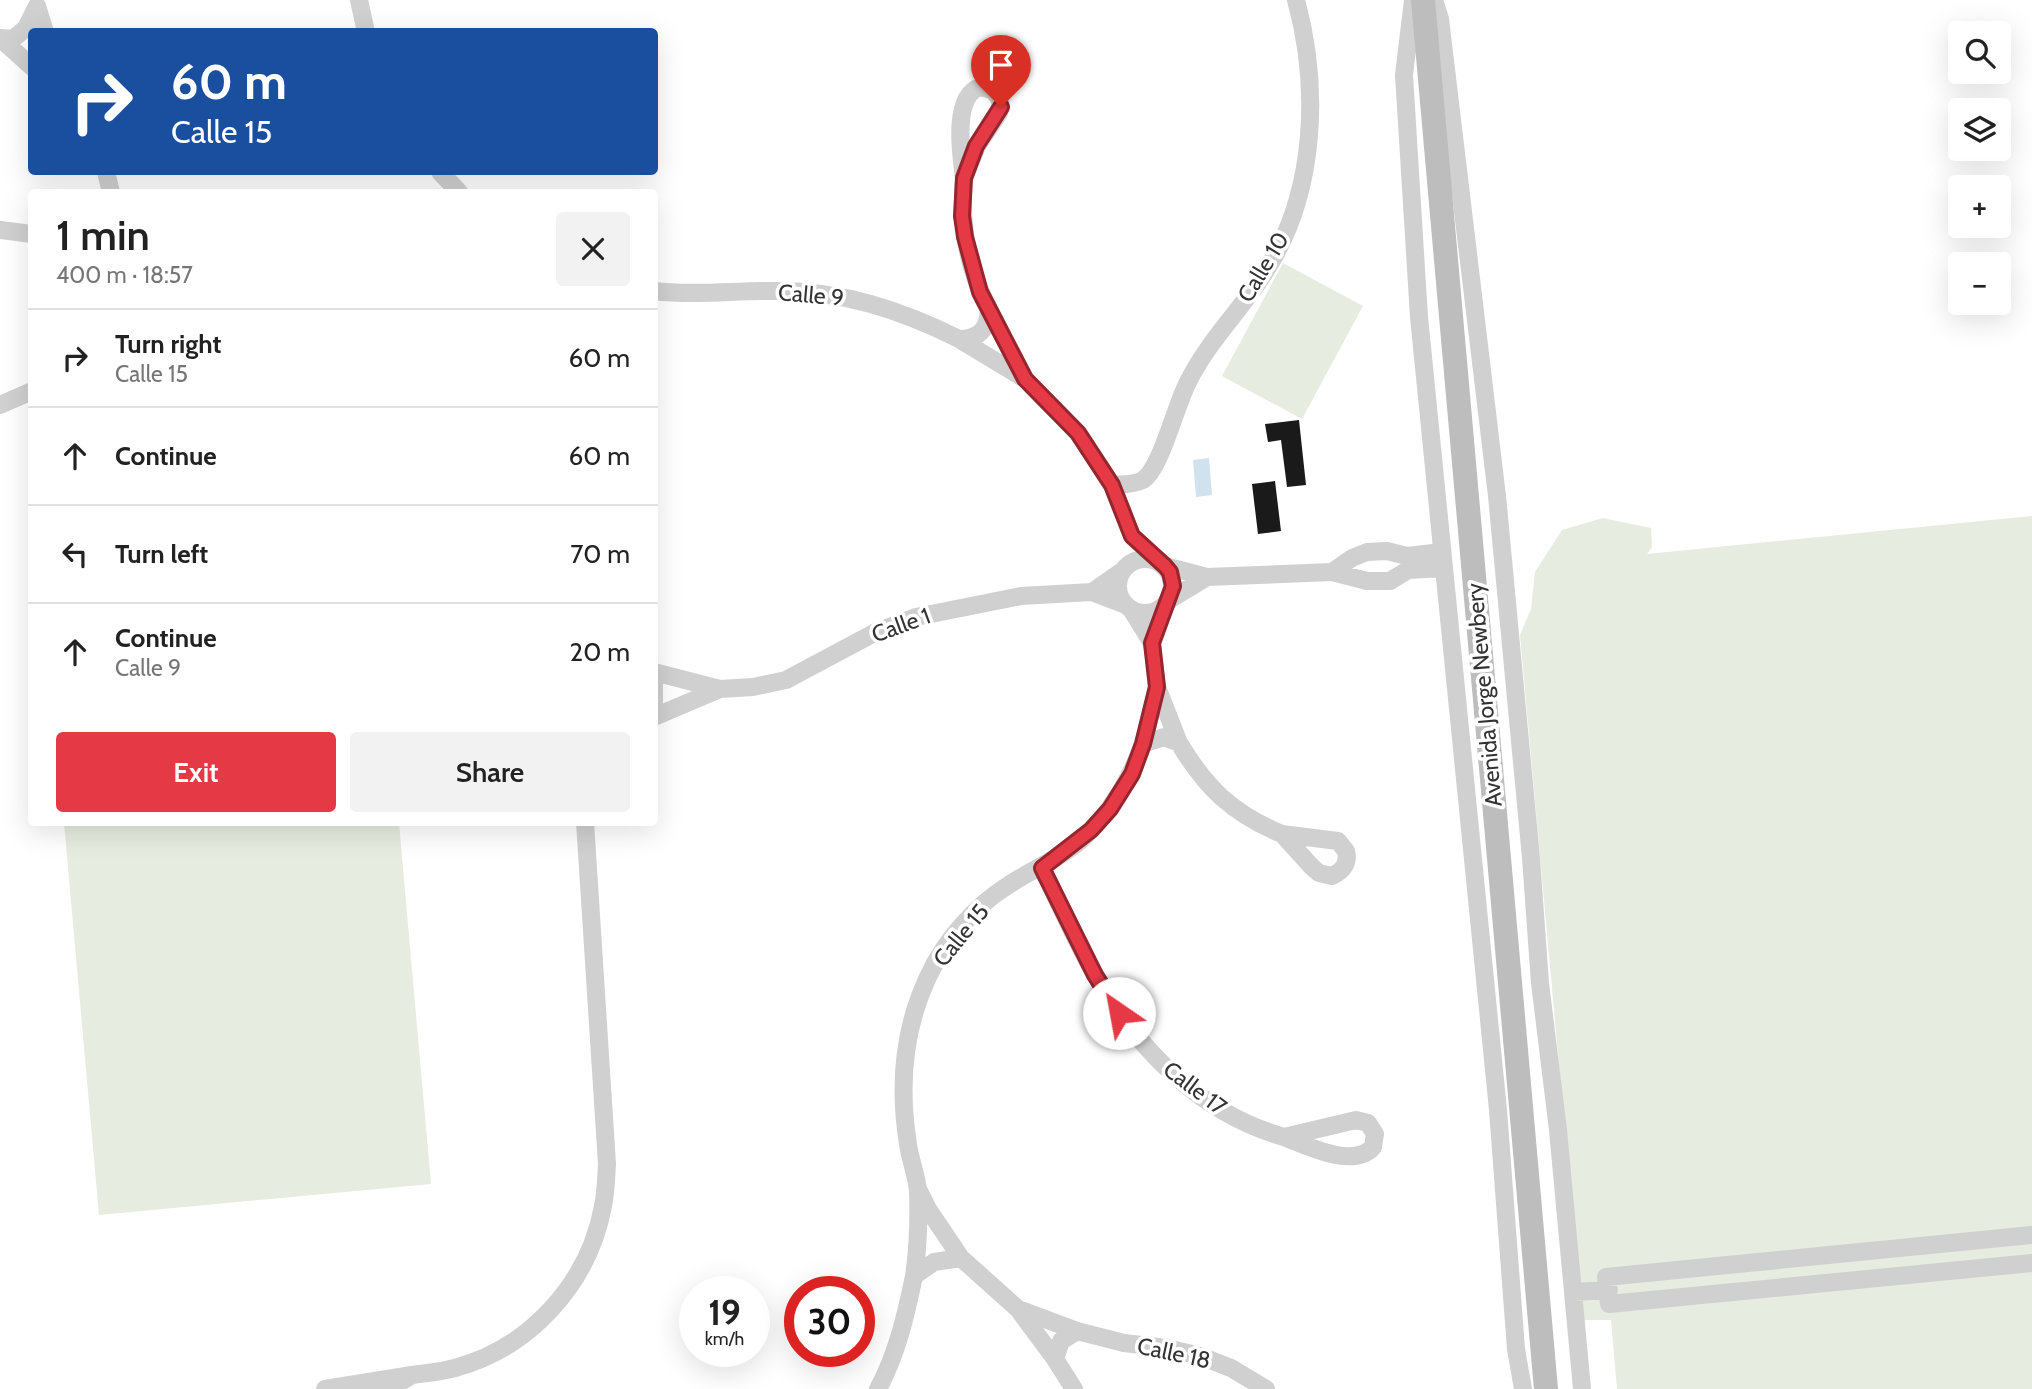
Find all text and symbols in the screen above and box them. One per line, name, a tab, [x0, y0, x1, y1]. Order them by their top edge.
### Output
map controls	[1948, 21, 2011, 315]
button: search	[1948, 21, 2011, 84]
pin	[971, 35, 1031, 107]
icon: arrive	[982, 46, 1020, 84]
text: 60 m	[171, 52, 287, 111]
icon: right	[56, 56, 147, 147]
button: layers	[1948, 98, 2011, 161]
text: Calle 15	[171, 112, 272, 151]
button: +	[1948, 175, 2011, 238]
text: 1 min	[56, 209, 150, 261]
button: close	[556, 212, 630, 286]
street label: Calle 10	[1231, 227, 1295, 307]
button: −	[1948, 252, 2011, 315]
text: 400 m · 18:57	[56, 261, 193, 289]
street label: Calle 9	[777, 278, 845, 312]
text: Turn right	[115, 328, 221, 360]
icon: right	[56, 339, 94, 377]
text: 60 m	[568, 342, 630, 374]
text: Calle 15	[115, 360, 188, 388]
icon: ahead	[56, 437, 94, 475]
text: Continue	[115, 440, 217, 472]
text: 60 m	[568, 440, 630, 472]
icon: left	[56, 535, 94, 573]
text: Turn left	[115, 538, 208, 570]
text: 70 m	[570, 538, 630, 570]
street label: Avenida Jorge Newbery	[1460, 582, 1508, 808]
street label: Calle 1	[868, 602, 934, 648]
text: Continue	[115, 622, 217, 654]
icon: ahead	[56, 633, 94, 671]
text: 20 m	[570, 636, 630, 668]
text: Calle 9	[115, 654, 181, 682]
button: Exit	[56, 732, 336, 812]
button: Share	[350, 732, 630, 812]
street label: Calle 15	[927, 898, 995, 972]
position arrow	[1082, 976, 1156, 1050]
street label: Calle 17	[1158, 1055, 1233, 1121]
speed limit sign: 30	[784, 1276, 875, 1367]
text: 19	[708, 1291, 741, 1334]
text: km/h	[705, 1328, 744, 1350]
street label: Calle 18	[1135, 1332, 1213, 1374]

